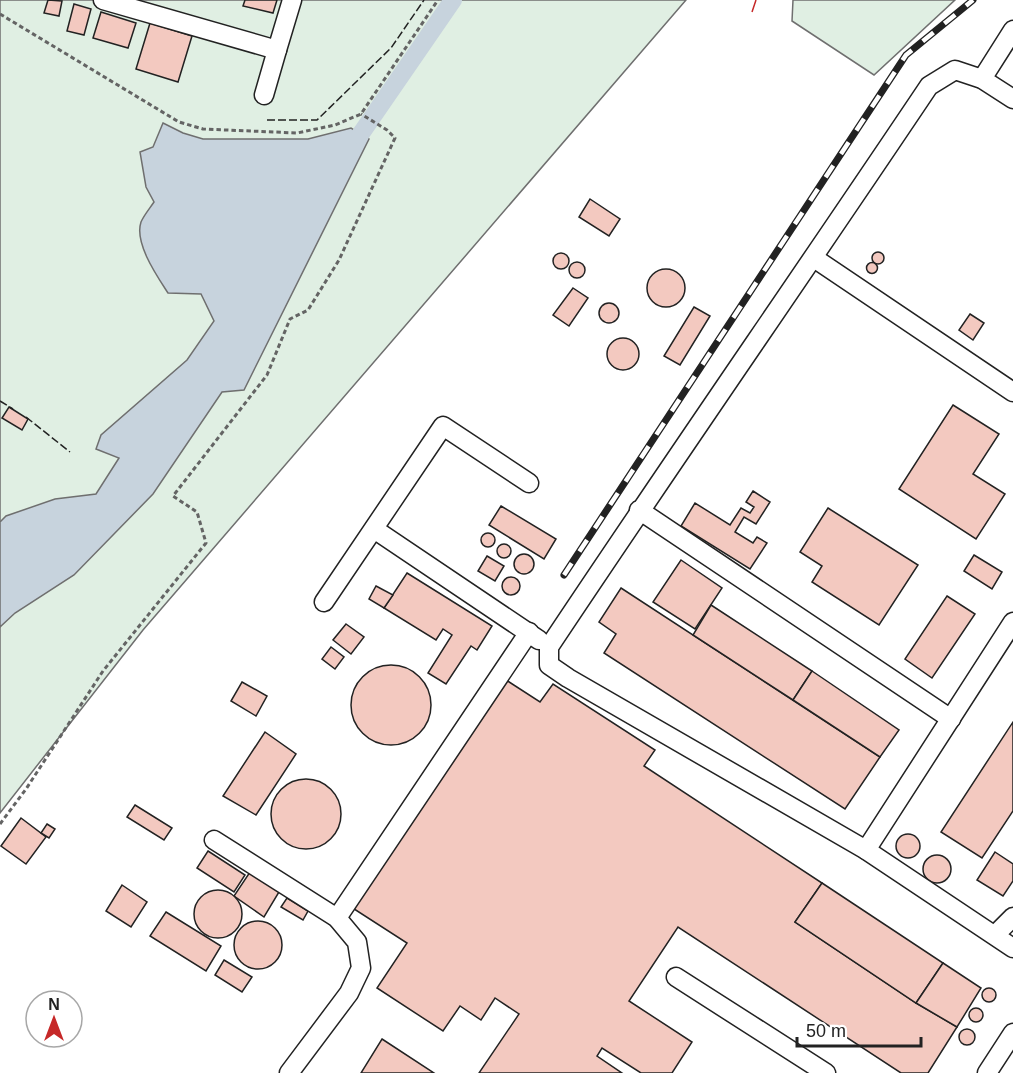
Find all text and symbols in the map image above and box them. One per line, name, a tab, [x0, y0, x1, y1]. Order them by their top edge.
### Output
north arrow	[24, 989, 84, 1049]
text: N	[48, 996, 60, 1013]
scale bar	[797, 1010, 922, 1048]
text: 50 m	[806, 1021, 846, 1041]

